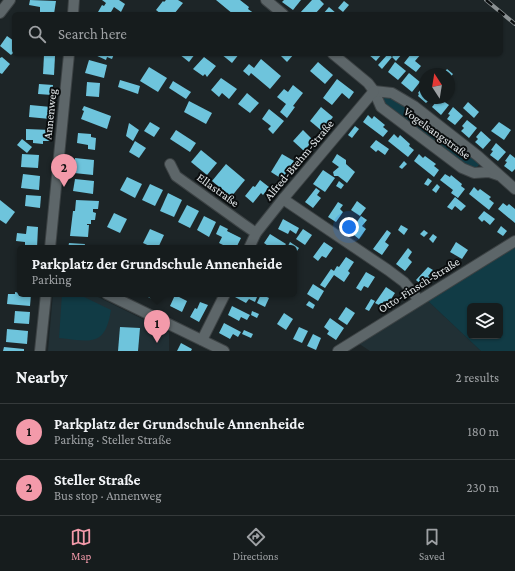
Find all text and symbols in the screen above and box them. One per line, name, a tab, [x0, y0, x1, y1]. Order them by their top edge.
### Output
search box	[12, 12, 503, 56]
icon: search	[26, 23, 48, 45]
text: Search here	[58, 26, 127, 42]
north arrow	[419, 68, 455, 104]
street label: Annenweg	[40, 88, 60, 140]
street label: Vogelsangstraße	[401, 104, 473, 162]
street label: Alfred-Brehm-Straße	[261, 117, 337, 203]
pin: 2	[51, 154, 77, 187]
street label: Ellastraße	[194, 170, 242, 210]
your location	[339, 217, 359, 237]
popup	[17, 245, 297, 297]
street label: Otto-Finsch-Straße	[376, 254, 462, 316]
text: Parkplatz der Grundschule Annenheide	[32, 256, 282, 272]
text: Parking	[32, 272, 72, 287]
map controls	[467, 303, 503, 339]
button: layers	[467, 303, 503, 339]
pin: 1	[144, 310, 170, 343]
text: Nearby	[16, 368, 68, 387]
text: 2 results	[456, 370, 499, 385]
text: Parkplatz der Grundschule Annenheide	[54, 416, 304, 432]
text: 1	[27, 424, 31, 439]
text: 180 m	[467, 424, 499, 439]
text: Parking · Steller Straße	[54, 432, 171, 447]
text: Steller Straße	[54, 472, 140, 488]
text: 2	[26, 480, 32, 495]
text: 230 m	[466, 480, 499, 495]
text: Bus stop · Annenweg	[54, 488, 162, 503]
tab: Map	[70, 526, 92, 562]
tab: Directions	[233, 526, 278, 562]
tab: Saved	[419, 526, 445, 562]

